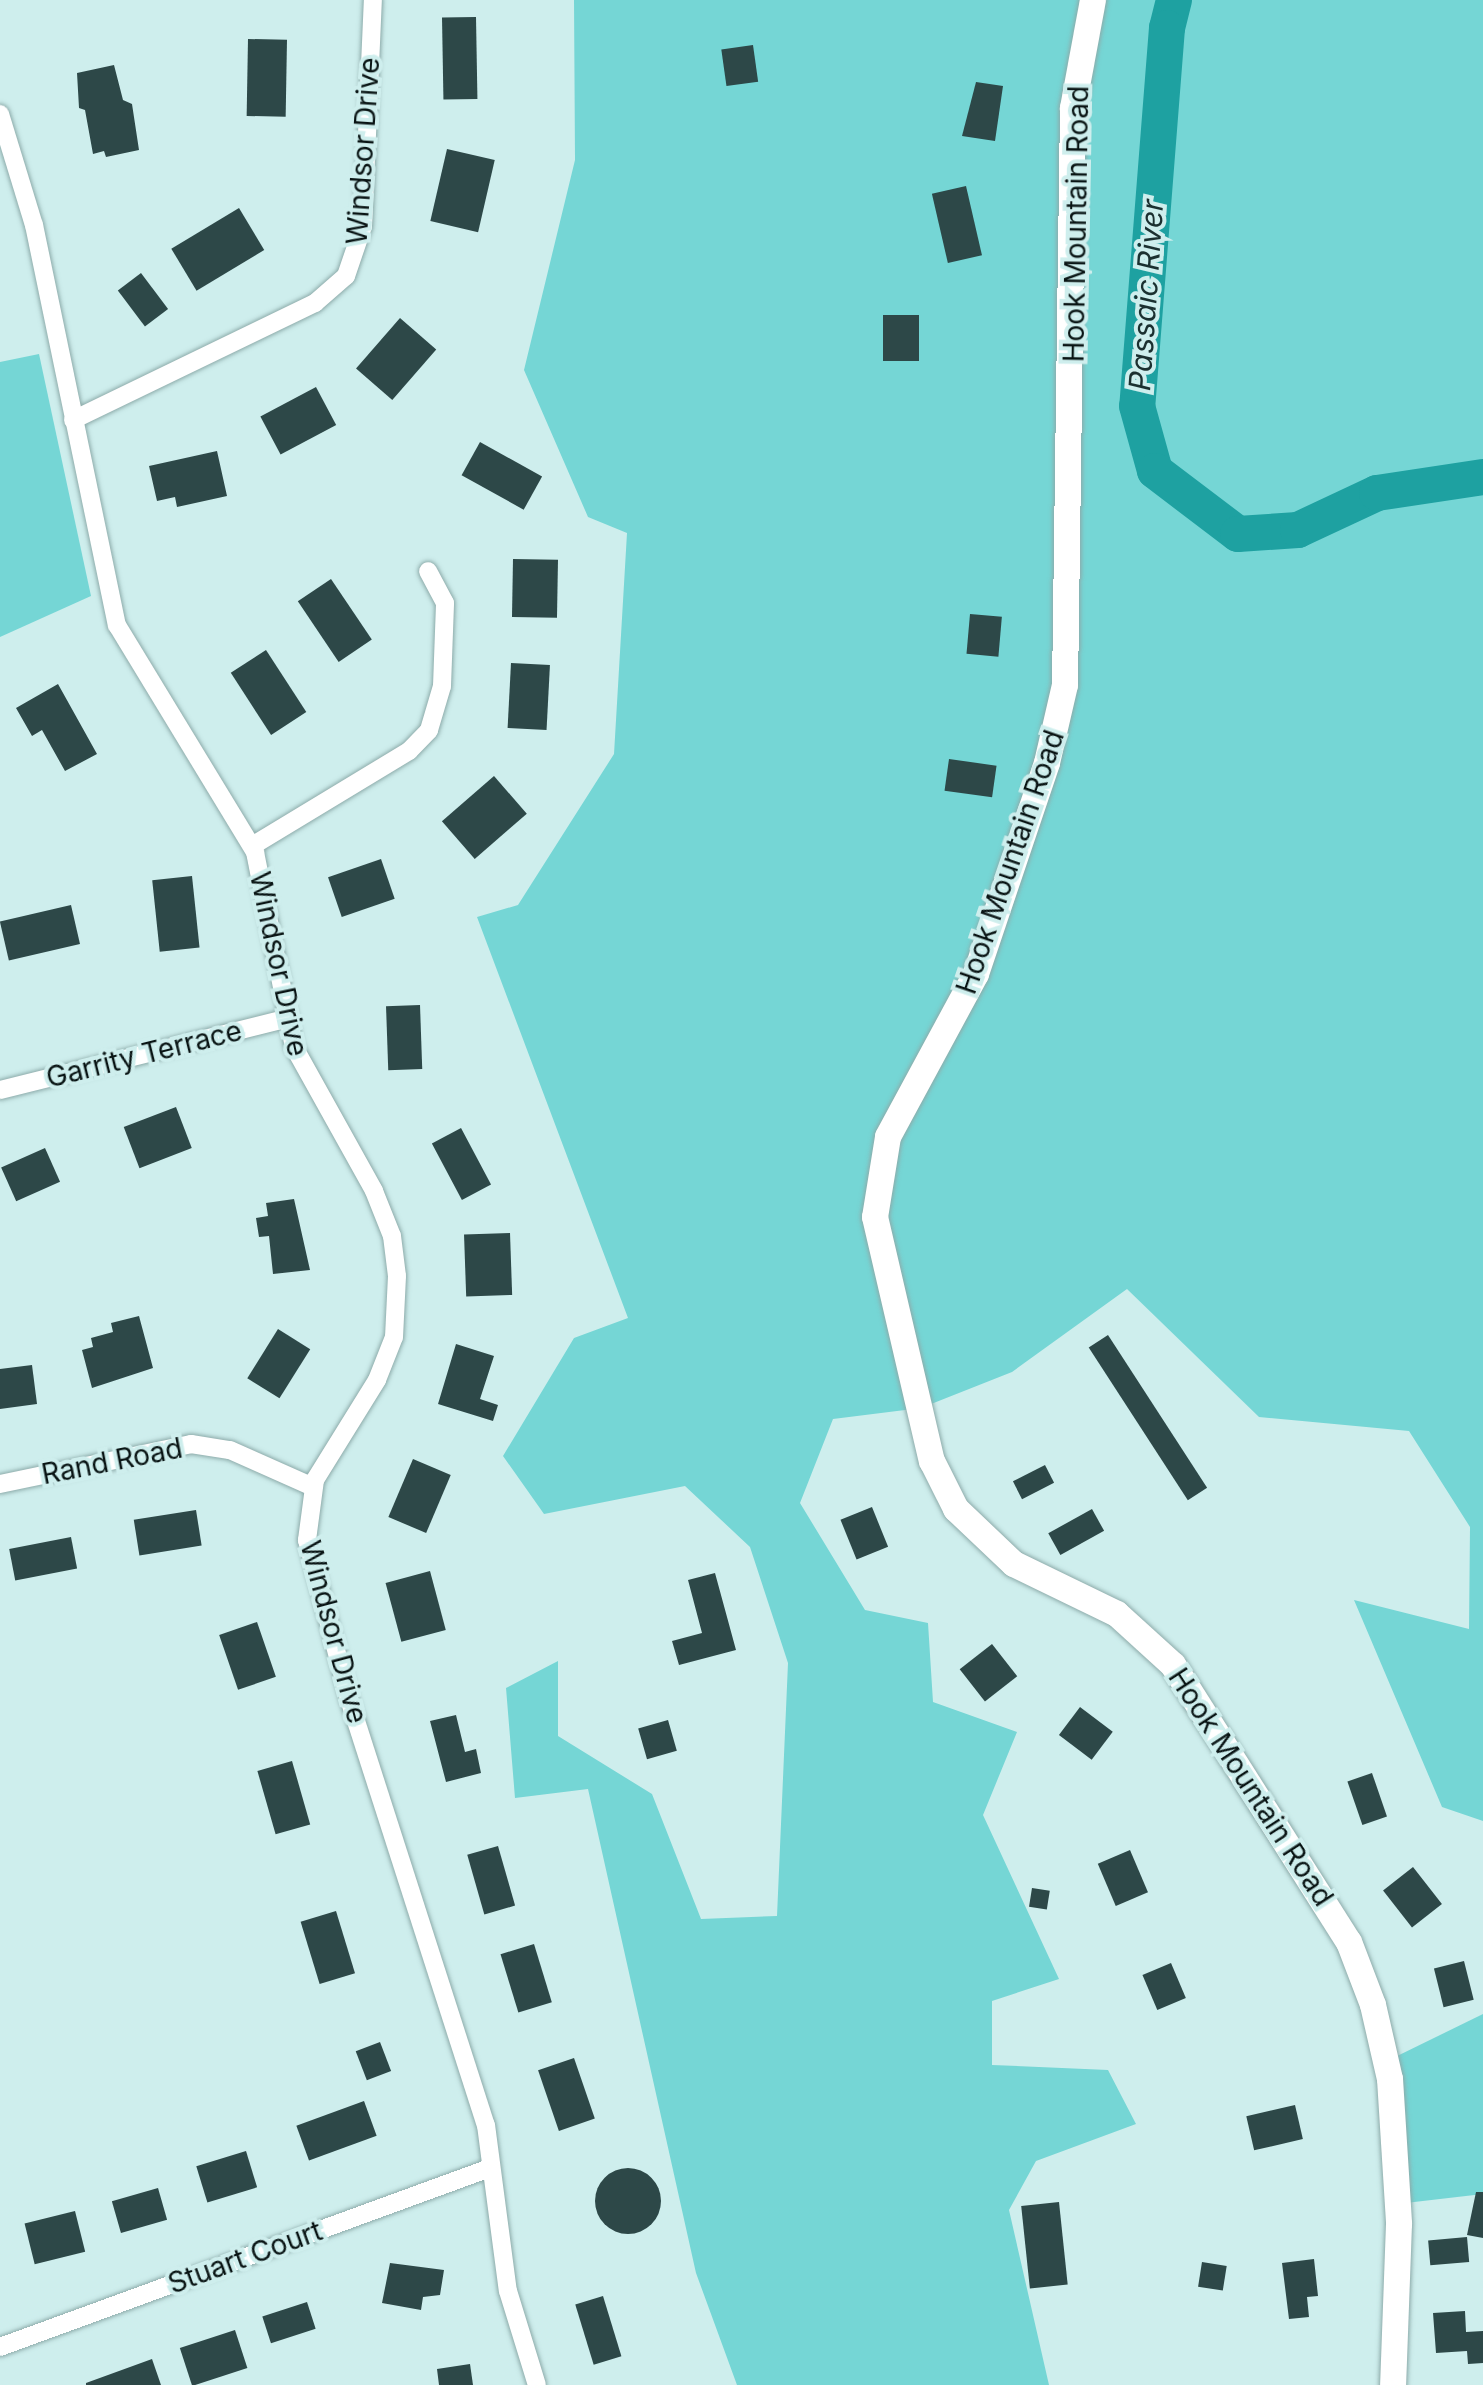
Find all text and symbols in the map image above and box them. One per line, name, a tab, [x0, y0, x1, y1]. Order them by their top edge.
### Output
street label: Windsor Drive	[340, 56, 386, 246]
street label: Hook Mountain Road	[1057, 85, 1095, 363]
water label: Passaic River	[1121, 198, 1171, 392]
street label: Hook Mountain Road	[949, 726, 1071, 998]
street label: Windsor Drive	[243, 869, 315, 1059]
street label: Garrity Terrace	[43, 1013, 245, 1095]
street label: Rand Road	[39, 1431, 185, 1491]
street label: Windsor Drive	[294, 1537, 374, 1727]
street label: Hook Mountain Road	[1162, 1662, 1340, 1912]
street label: Stuart Court	[163, 2214, 327, 2300]

